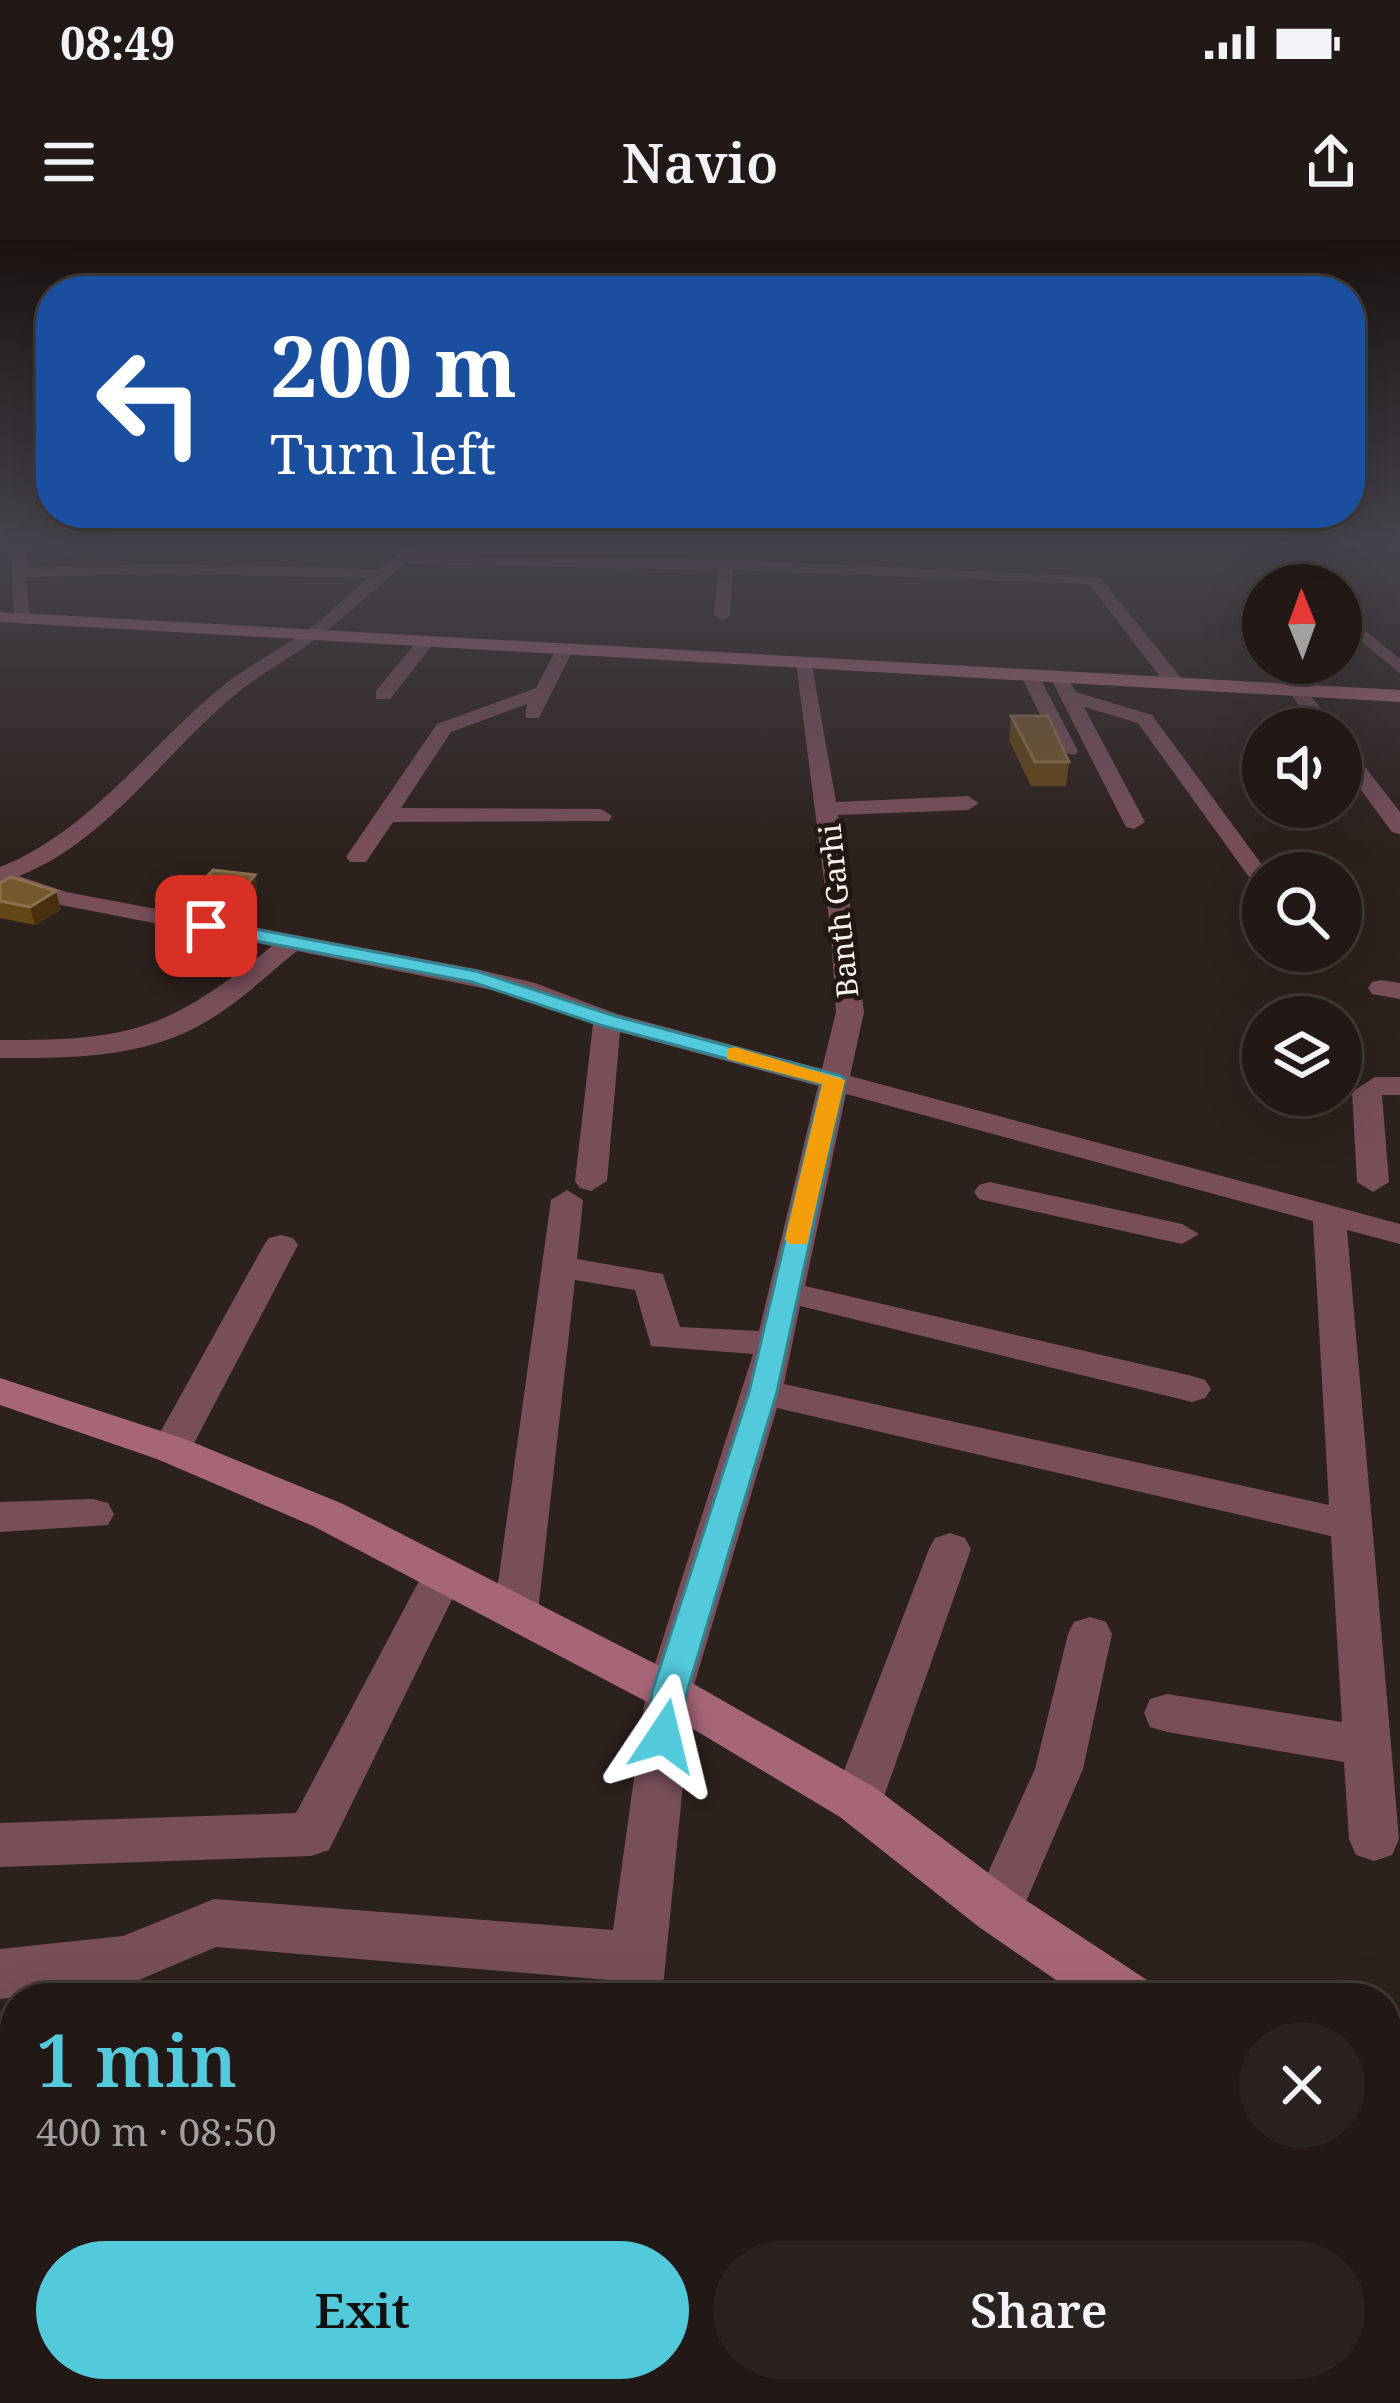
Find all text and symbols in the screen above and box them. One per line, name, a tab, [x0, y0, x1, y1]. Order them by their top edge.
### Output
text: 08:49	[60, 12, 175, 73]
text: Navio	[622, 125, 778, 199]
icon: menu	[36, 129, 102, 195]
icon: share	[1298, 129, 1364, 195]
text: 200 m	[270, 307, 517, 422]
icon: left	[72, 324, 228, 480]
text: Turn left	[270, 416, 496, 490]
north arrow	[1242, 564, 1362, 684]
map controls	[1242, 564, 1362, 1116]
button: sound	[1242, 708, 1362, 828]
street label: Banth Garhi	[808, 822, 868, 1000]
button: search	[1242, 852, 1362, 972]
pin	[155, 875, 257, 977]
icon: arrive	[173, 893, 239, 959]
button: layers	[1242, 996, 1362, 1116]
position arrow	[601, 1673, 727, 1799]
text: 1 min	[36, 2010, 237, 2108]
button: close	[1239, 2022, 1365, 2148]
text: 400 m · 08:50	[36, 2104, 277, 2157]
button: Exit	[36, 2241, 689, 2379]
button: Share	[713, 2241, 1365, 2379]

